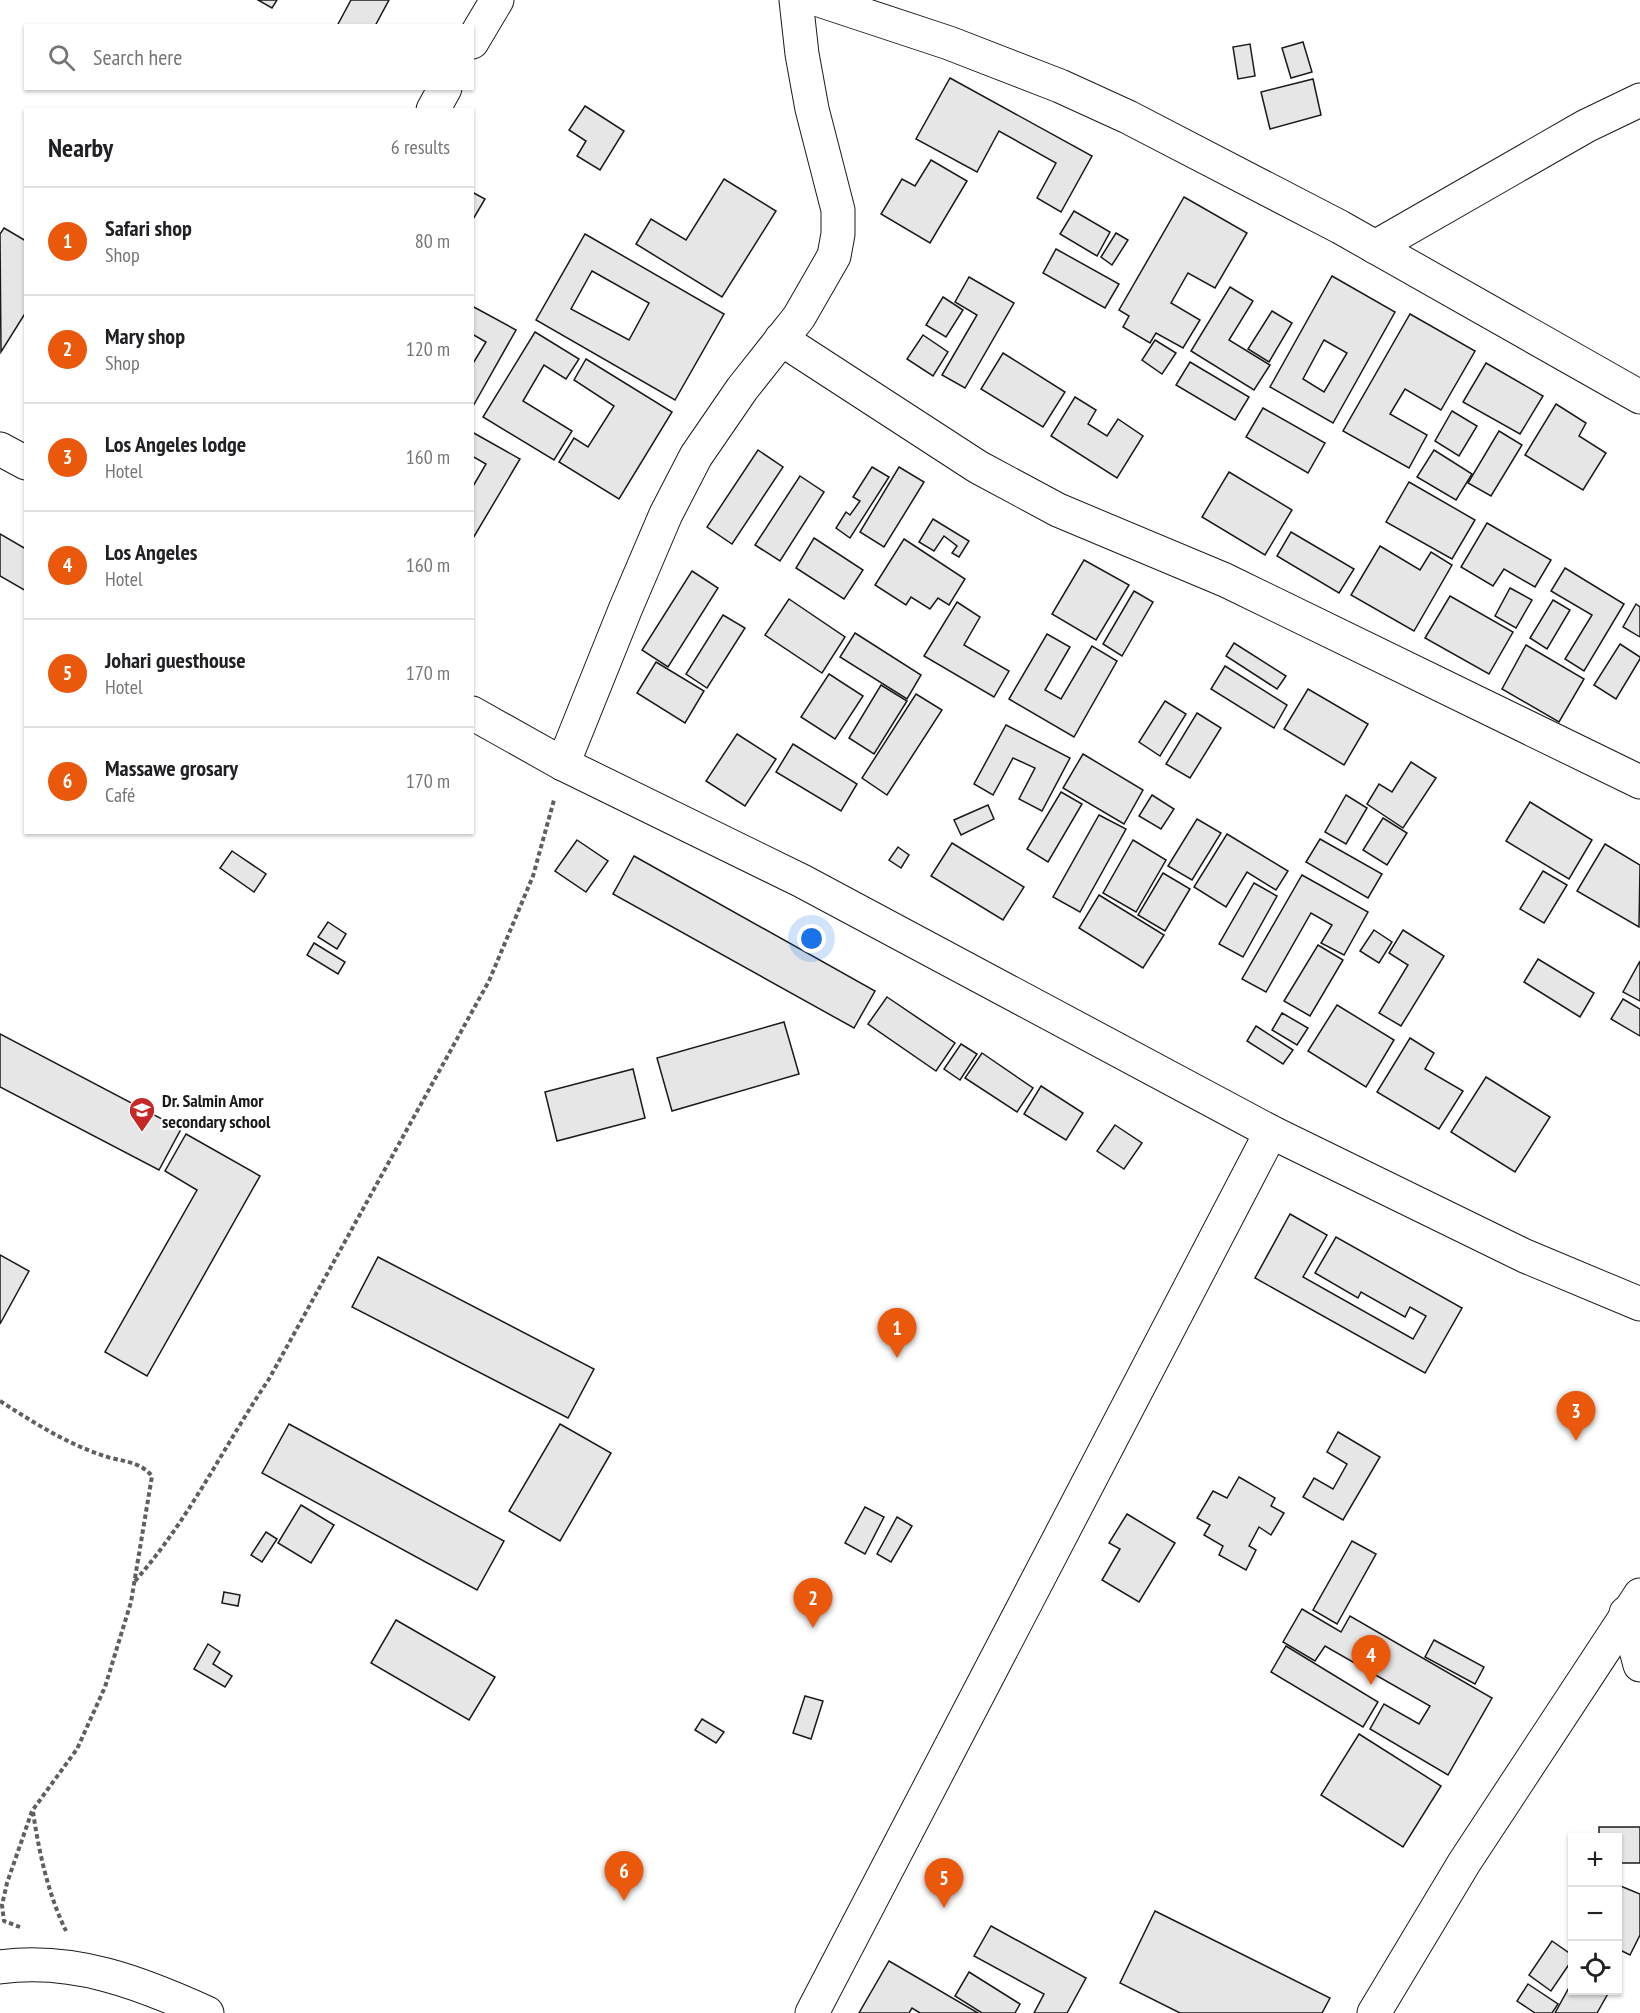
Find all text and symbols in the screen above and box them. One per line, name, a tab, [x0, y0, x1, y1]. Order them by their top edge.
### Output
search box	[24, 24, 474, 90]
icon: search	[45, 41, 78, 74]
text: Search here	[93, 43, 182, 71]
text: Nearby	[48, 131, 113, 164]
text: 6 results	[391, 134, 450, 160]
text: Safari shop	[105, 214, 192, 242]
text: 1	[63, 228, 72, 254]
text: 80 m	[415, 228, 450, 254]
text: Shop	[105, 242, 140, 268]
text: Mary shop	[105, 322, 185, 350]
text: 2	[63, 336, 72, 362]
text: 120 m	[406, 336, 450, 362]
text: Shop	[105, 350, 140, 376]
text: Los Angeles lodge	[105, 430, 246, 458]
text: 3	[63, 444, 72, 470]
text: 160 m	[406, 444, 450, 470]
text: Hotel	[105, 458, 143, 484]
text: Los Angeles	[105, 538, 198, 566]
text: 4	[63, 552, 72, 578]
text: 160 m	[406, 552, 450, 578]
text: Hotel	[105, 566, 143, 592]
text: Johari guesthouse	[105, 646, 246, 674]
text: 5	[63, 660, 72, 686]
text: 170 m	[406, 660, 450, 686]
text: Hotel	[105, 674, 143, 700]
text: Massawe grosary	[105, 754, 238, 782]
text: 6	[63, 768, 72, 794]
text: 170 m	[406, 768, 450, 794]
text: Café	[105, 782, 135, 808]
your location	[797, 924, 826, 953]
place label: Dr. Salmin Amor secondary school	[162, 1089, 271, 1133]
school or university icon: Dr. Salmin Amor secondary school	[127, 1095, 157, 1133]
pin: 1	[878, 1308, 916, 1358]
pin: 3	[1556, 1392, 1596, 1441]
pin: 2	[794, 1578, 832, 1628]
pin: 4	[1352, 1636, 1390, 1685]
map controls	[1568, 1833, 1622, 1995]
button: +	[1568, 1833, 1622, 1887]
pin: 6	[604, 1852, 644, 1901]
pin: 5	[924, 1858, 964, 1908]
button: −	[1568, 1887, 1622, 1941]
button: locate	[1568, 1941, 1622, 1995]

